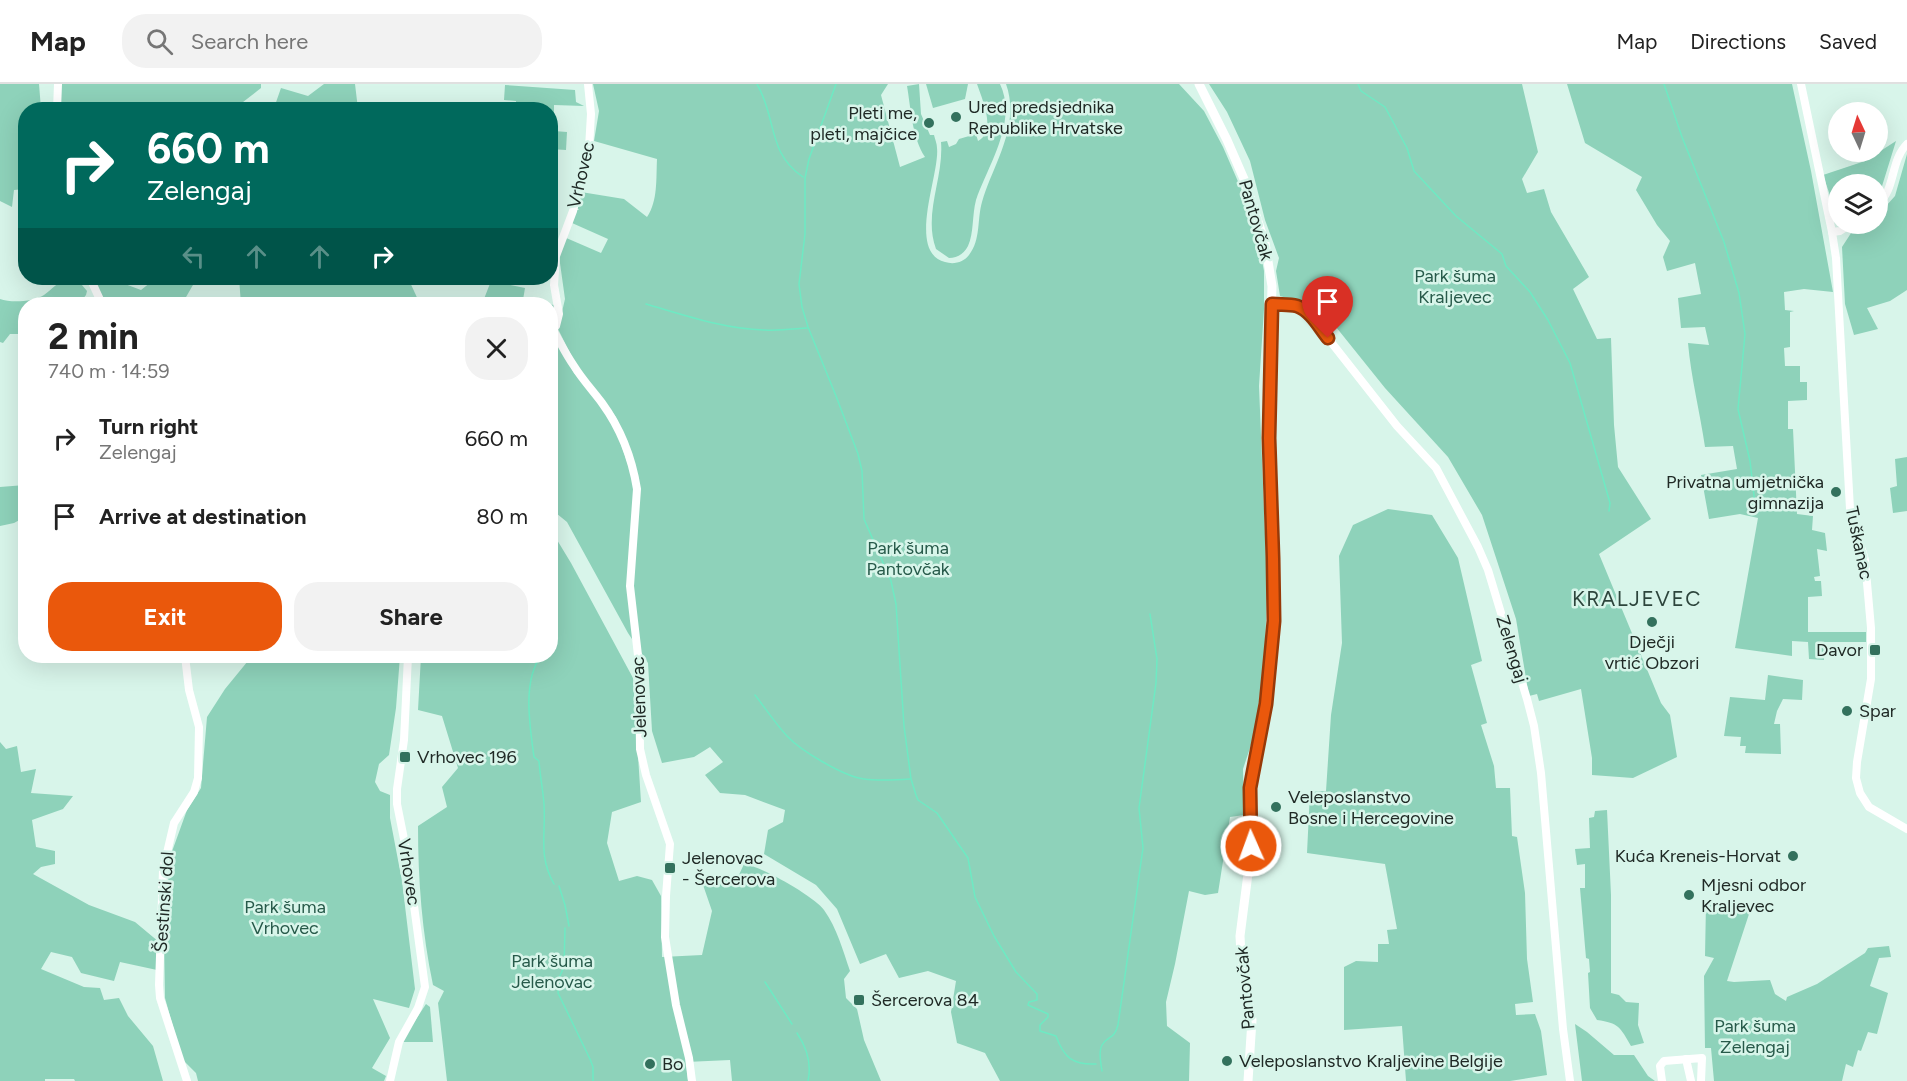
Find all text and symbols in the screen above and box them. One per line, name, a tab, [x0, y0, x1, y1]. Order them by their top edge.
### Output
search box	[122, 14, 542, 68]
text: Map	[30, 24, 86, 58]
icon: search	[143, 25, 176, 58]
text: Search here	[191, 28, 308, 55]
text: Map	[1616, 29, 1657, 54]
text: Directions	[1690, 29, 1786, 54]
text: Saved	[1819, 29, 1877, 54]
place label: Ured predsjednika Republike Hrvatske	[968, 96, 1123, 139]
place label: Pleti me, pleti, majčice	[810, 102, 917, 145]
north arrow	[1828, 102, 1888, 162]
map controls	[1828, 102, 1888, 234]
marker: Ured predsjednika Republike Hrvatske	[949, 110, 963, 124]
marker: Pleti me, pleti, majčice	[922, 116, 936, 130]
text: 660 m	[147, 123, 270, 174]
icon: right	[48, 126, 126, 204]
street label: Vrhovec	[563, 139, 599, 210]
text: Zelengaj	[147, 174, 252, 207]
button: layers	[1828, 174, 1888, 234]
street label: Pantovčak	[1234, 177, 1278, 263]
icon: left	[177, 240, 210, 273]
icon: ahead	[240, 240, 273, 273]
icon: ahead	[303, 240, 336, 273]
icon: right	[366, 240, 399, 273]
park label: Park šuma Kraljevec	[1414, 265, 1496, 308]
pin	[1302, 276, 1353, 338]
icon: arrive	[1311, 285, 1344, 318]
text: 2 min	[48, 315, 139, 358]
button: close	[465, 317, 528, 380]
text: 740 m · 14:59	[48, 359, 169, 383]
text: Turn right	[99, 413, 198, 440]
icon: right	[48, 422, 81, 455]
text: 660 m	[465, 425, 528, 452]
text: Zelengaj	[99, 440, 177, 464]
place label: Privatna umjetnička gimnazija	[1666, 471, 1824, 514]
marker: Privatna umjetnička gimnazija	[1829, 485, 1843, 499]
icon: arrive	[48, 500, 81, 533]
text: Arrive at destination	[99, 503, 307, 530]
text: 80 m	[476, 503, 528, 530]
street label: Tuškanac	[1841, 504, 1878, 582]
park label: Park šuma Pantovčak	[866, 537, 950, 580]
button: Exit	[48, 582, 282, 651]
button: Share	[294, 582, 528, 651]
district label: KRALJEVEC	[1572, 586, 1702, 611]
street label: Zelengaj	[1491, 612, 1533, 686]
marker: Dječji vrtić Obzori	[1645, 615, 1659, 629]
place label: Dječji vrtić Obzori	[1605, 631, 1699, 674]
place label: Davor	[1816, 639, 1863, 661]
marker: Davor	[1868, 643, 1882, 657]
street label: Jelenovac	[627, 656, 651, 738]
place label: Spar	[1859, 700, 1896, 722]
marker: Spar	[1840, 704, 1854, 718]
place label: Vrhovec 196	[417, 746, 517, 768]
marker: Vrhovec 196	[398, 750, 412, 764]
place label: Veleposlanstvo Bosne i Hercegovine	[1288, 786, 1454, 829]
marker: Veleposlanstvo Bosne i Hercegovine	[1269, 800, 1283, 814]
position arrow	[1219, 814, 1283, 878]
street label: Vrhovec	[393, 837, 425, 907]
place label: Kuća Kreneis-Horvat	[1615, 845, 1781, 867]
place label: Jelenovac - Šercerova	[682, 847, 775, 890]
marker: Kuća Kreneis-Horvat	[1786, 849, 1800, 863]
street label: Šestinski dol	[150, 851, 178, 953]
marker: Jelenovac - Šercerova	[663, 861, 677, 875]
place label: Mjesni odbor Kraljevec	[1701, 874, 1806, 917]
marker: Mjesni odbor Kraljevec	[1682, 888, 1696, 902]
park label: Park šuma Vrhovec	[244, 896, 326, 939]
street label: Pantovčak	[1230, 945, 1260, 1030]
park label: Park šuma Jelenovac	[511, 950, 593, 993]
place label: Šercerova 84	[871, 989, 979, 1011]
marker: Šercerova 84	[852, 993, 866, 1007]
park label: Park šuma Zelengaj	[1714, 1015, 1796, 1058]
place label: Veleposlanstvo Kraljevine Belgije	[1239, 1050, 1503, 1072]
place label: Bo	[662, 1053, 683, 1075]
marker: Veleposlanstvo Kraljevine Belgije	[1220, 1054, 1234, 1068]
marker: Bo	[643, 1057, 657, 1071]

